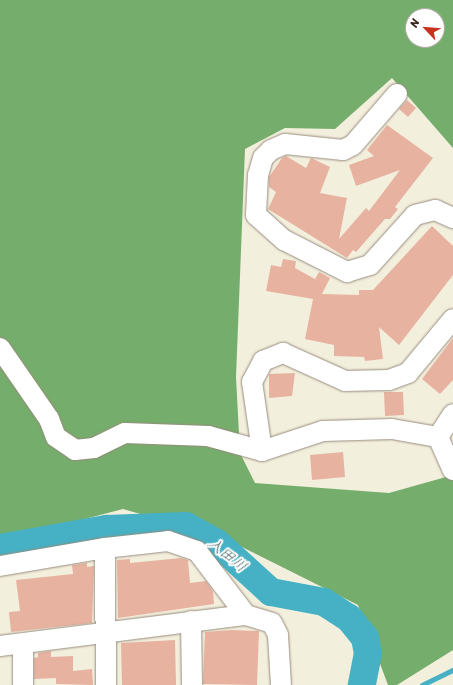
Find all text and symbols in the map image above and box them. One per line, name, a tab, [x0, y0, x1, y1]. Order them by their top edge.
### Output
north arrow	[405, 8, 445, 48]
text: N	[404, 15, 425, 31]
water label: 入田川	[204, 534, 250, 576]

